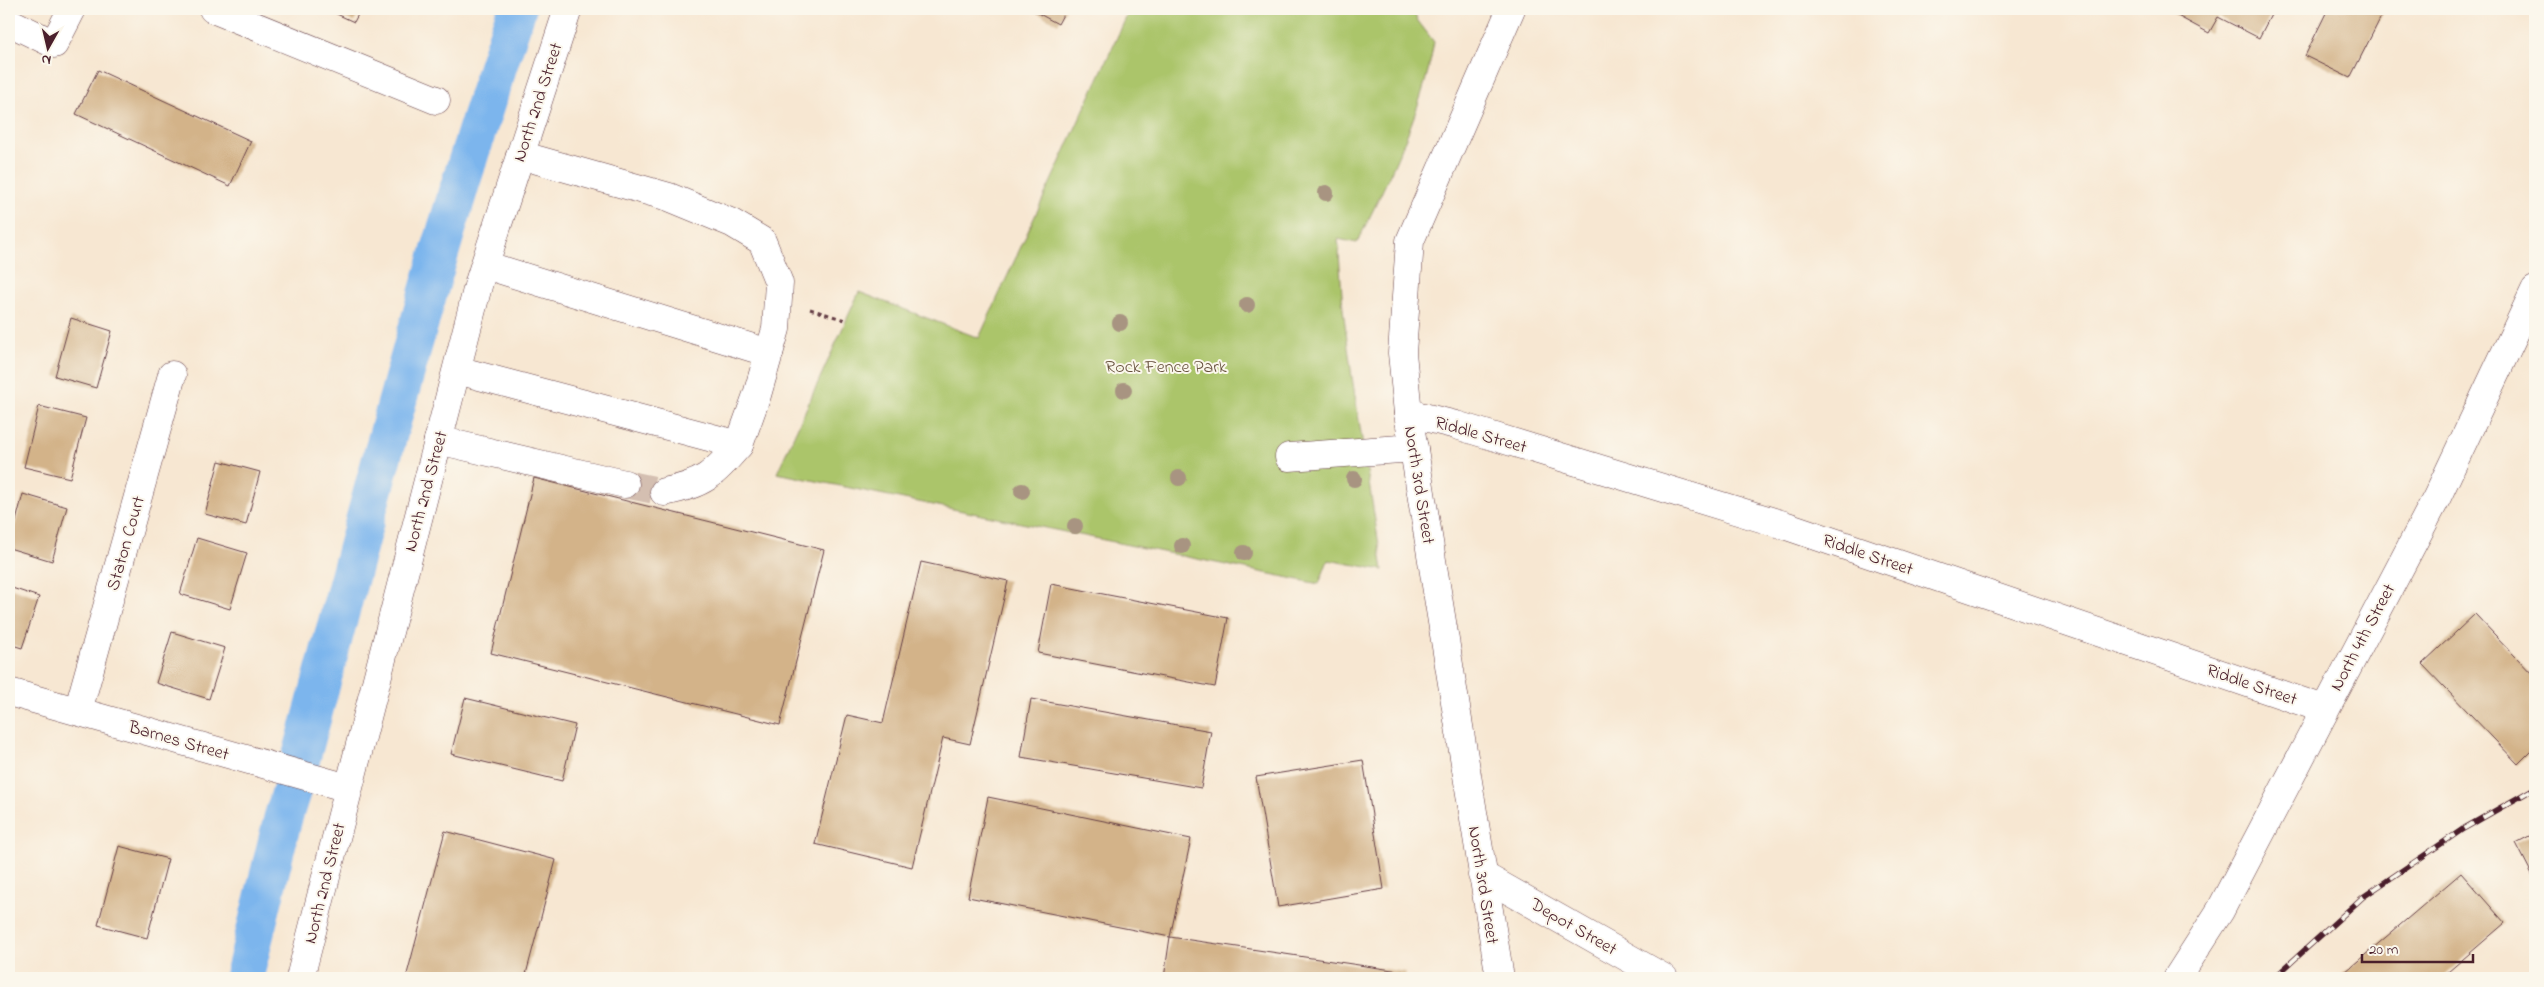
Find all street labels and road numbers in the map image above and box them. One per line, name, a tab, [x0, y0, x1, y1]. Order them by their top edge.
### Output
street label: North 2nd Street	[507, 40, 570, 166]
street label: Riddle Street	[1432, 410, 1529, 461]
street label: North 3rd Street	[1396, 424, 1440, 546]
street label: North 2nd Street	[398, 428, 456, 555]
street label: Staton Court	[101, 493, 153, 594]
street label: Riddle Street	[1818, 528, 1916, 584]
street label: North 4th Street	[2325, 580, 2403, 696]
street label: Riddle Street	[2202, 658, 2300, 714]
street label: Barnes Street	[124, 715, 232, 769]
street label: North 2nd Street	[298, 820, 354, 947]
street label: North 3rd Street	[1460, 824, 1504, 946]
street label: Depot Street	[1524, 892, 1621, 963]

